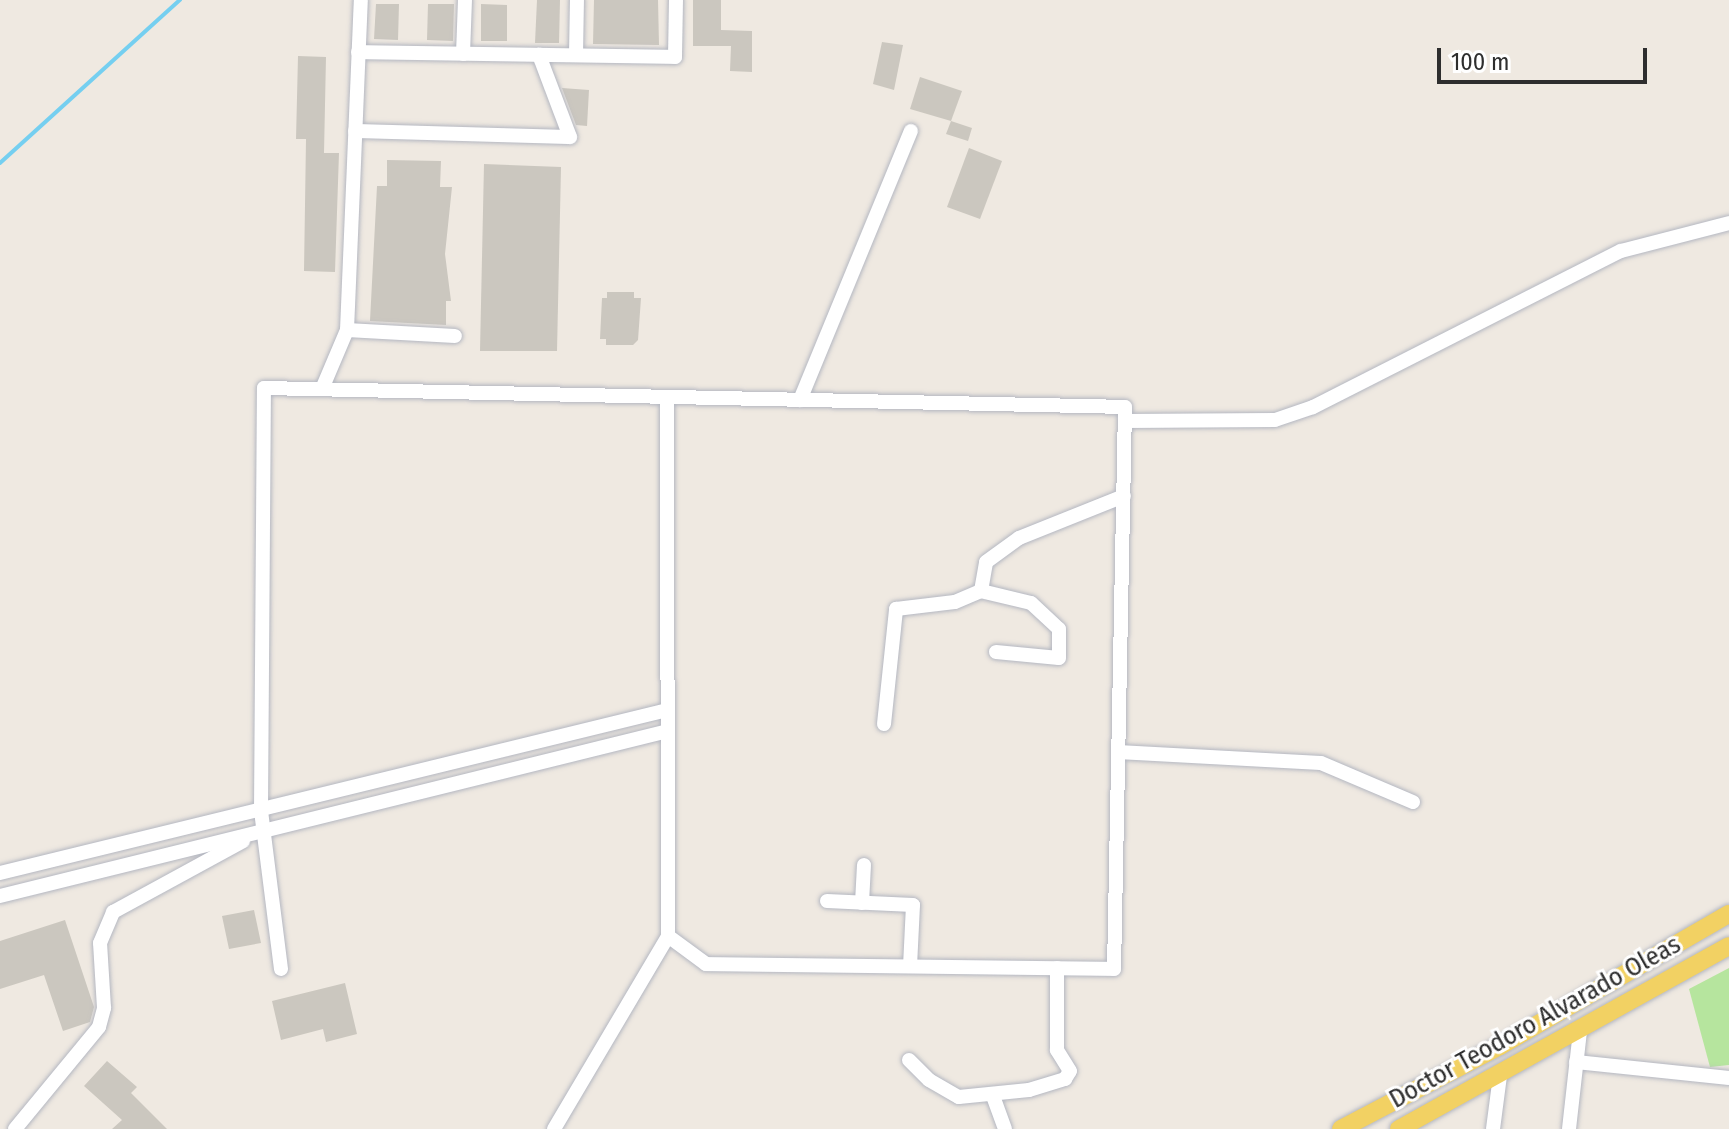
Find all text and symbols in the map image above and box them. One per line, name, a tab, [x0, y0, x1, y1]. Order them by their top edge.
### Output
scale bar	[1441, 32, 1651, 82]
text: 100 m	[1451, 48, 1509, 76]
street label: Doctor Teodoro Alvarado Oleas	[1384, 929, 1686, 1115]

